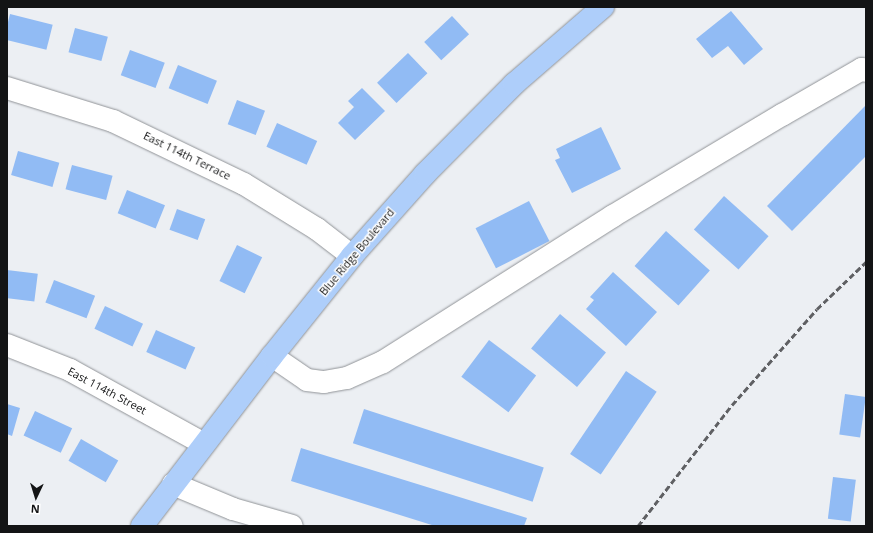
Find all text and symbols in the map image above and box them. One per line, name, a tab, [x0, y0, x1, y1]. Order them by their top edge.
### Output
street label: East 114th Terrace	[141, 129, 233, 183]
street label: Blue Ridge Boulevard	[317, 206, 397, 298]
street label: East 114th Street	[65, 365, 149, 417]
north arrow	[16, 477, 56, 517]
text: N	[30, 502, 40, 517]

